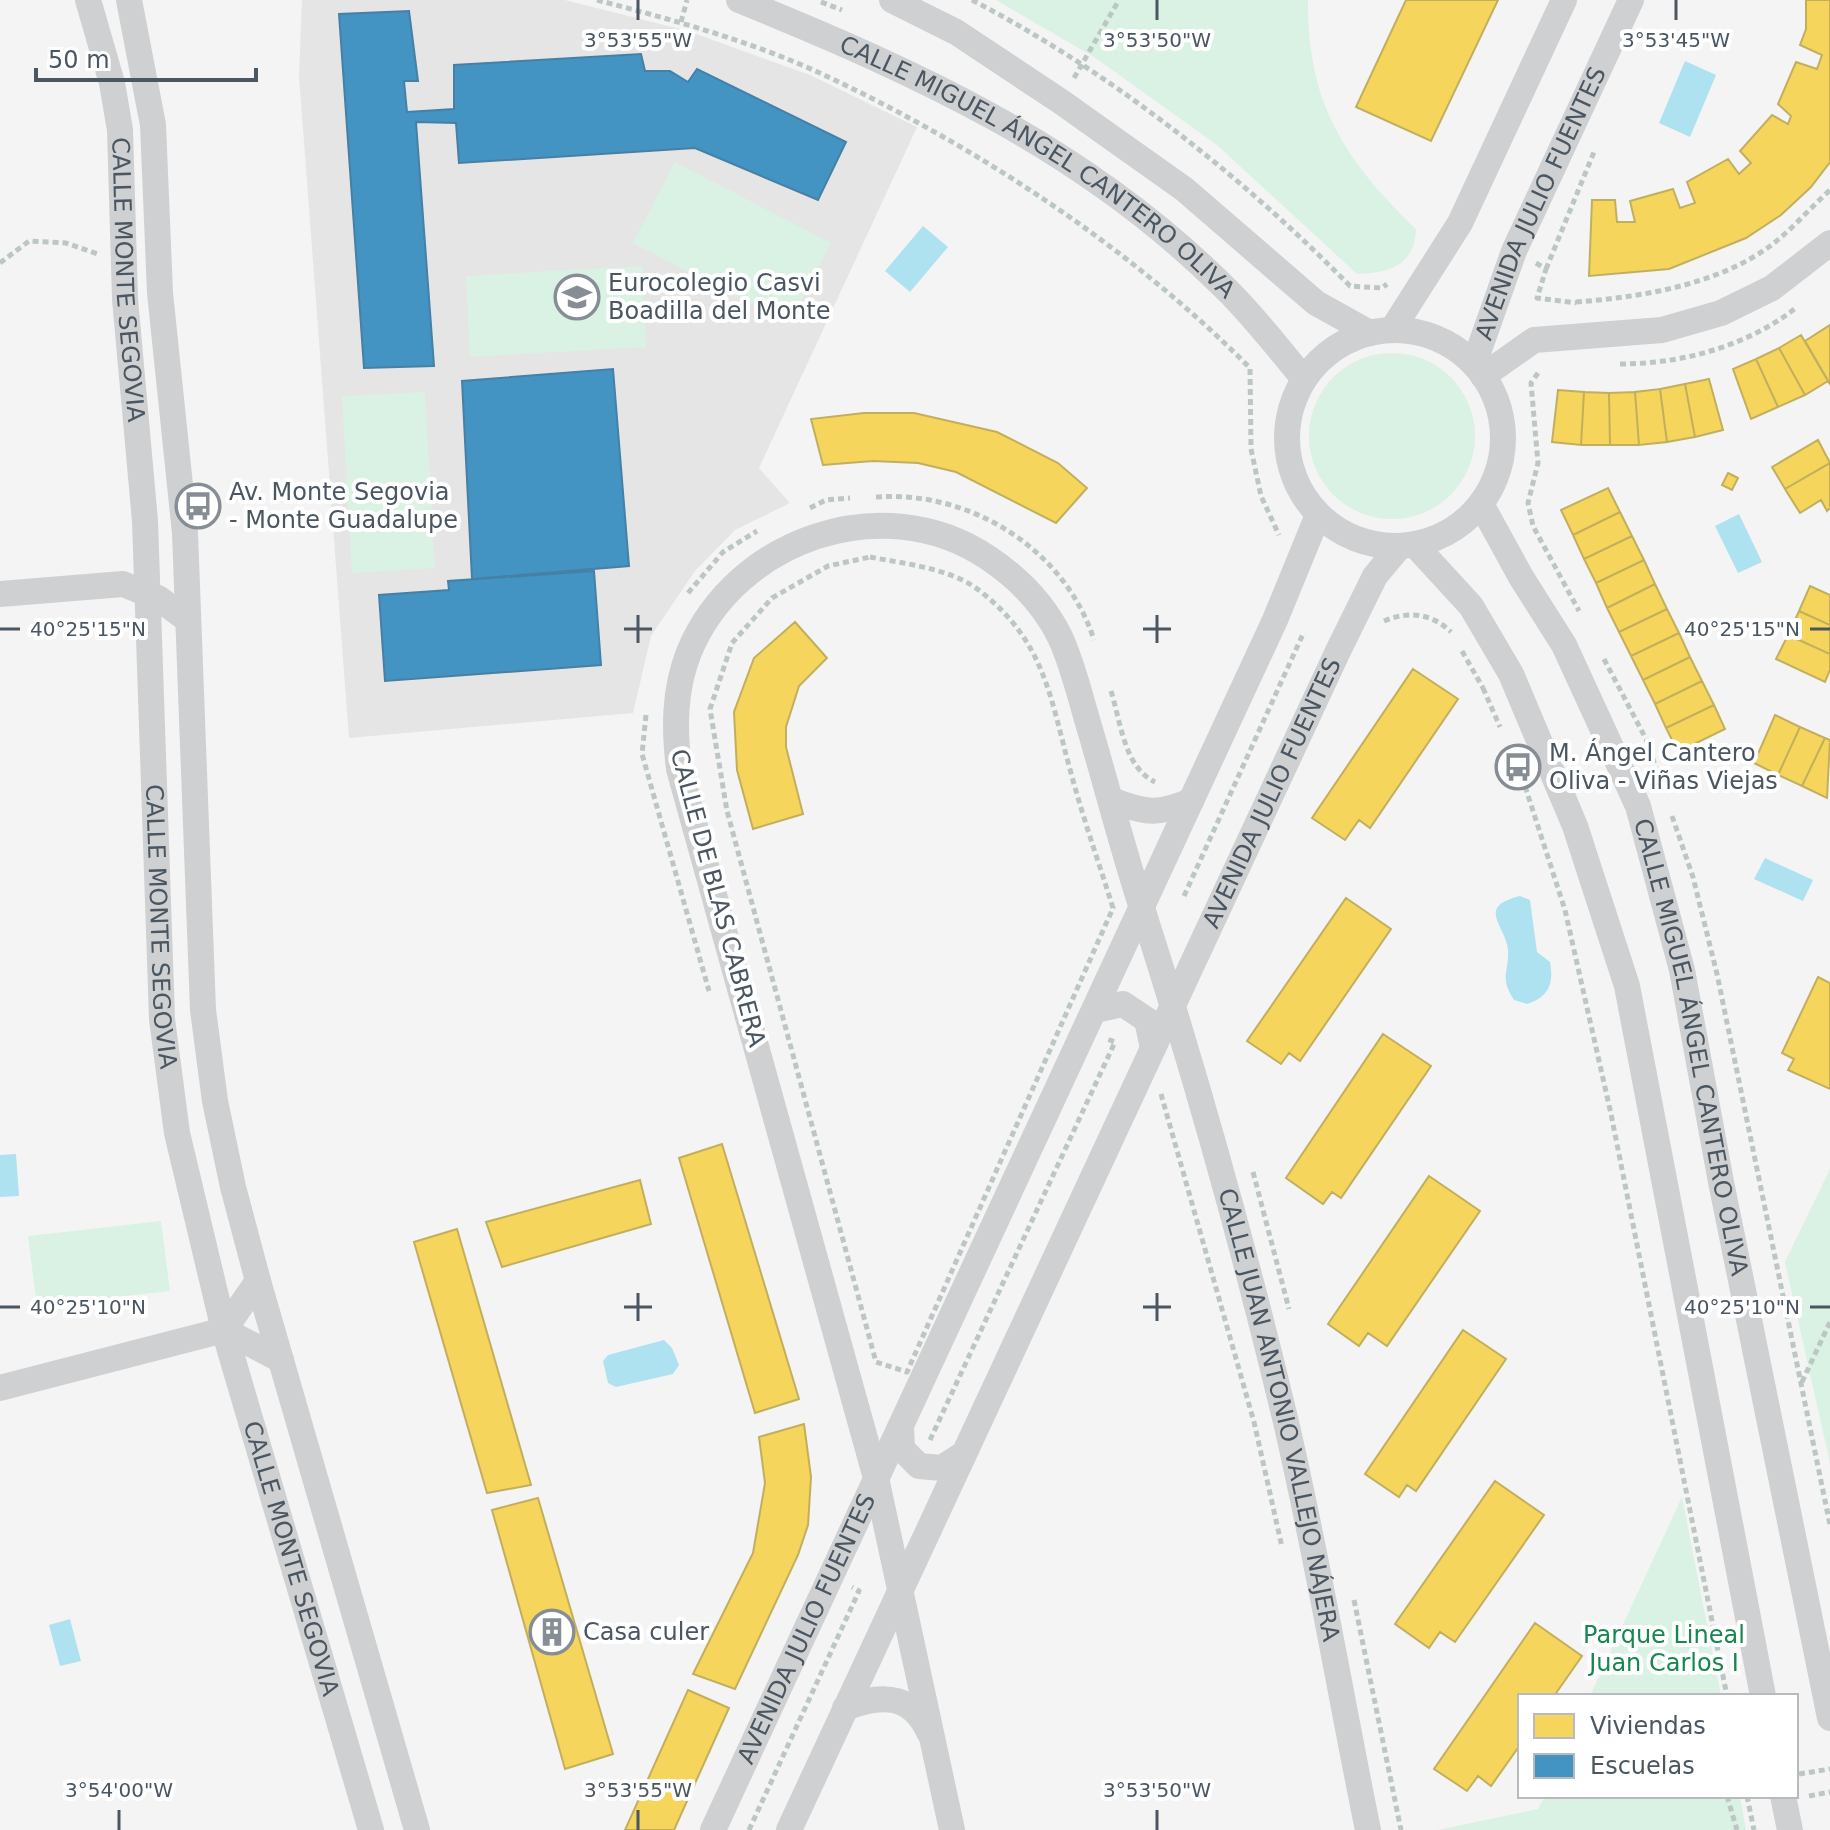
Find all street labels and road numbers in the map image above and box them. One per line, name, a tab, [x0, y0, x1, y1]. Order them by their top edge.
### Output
street label: CALLE MIGUEL ÁNGEL CANTERO OLIVA	[835, 30, 1241, 304]
street label: AVENIDA JULIO FUENTES	[1470, 62, 1612, 344]
street label: CALLE MONTE SEGOVIA	[106, 137, 150, 424]
street label: AVENIDA JULIO FUENTES	[1197, 653, 1347, 932]
street label: CALLE DE BLAS CABRERA	[665, 746, 771, 1051]
street label: CALLE MONTE SEGOVIA	[140, 784, 183, 1071]
street label: CALLE MIGUEL ÁNGEL CANTERO OLIVA	[1628, 816, 1754, 1279]
street label: CALLE JUAN ANTONIO VALLEJO NÁJERA	[1212, 1185, 1345, 1644]
street label: CALLE MONTE SEGOVIA	[238, 1418, 345, 1700]
street label: AVENIDA JULIO FUENTES	[732, 1489, 881, 1768]

